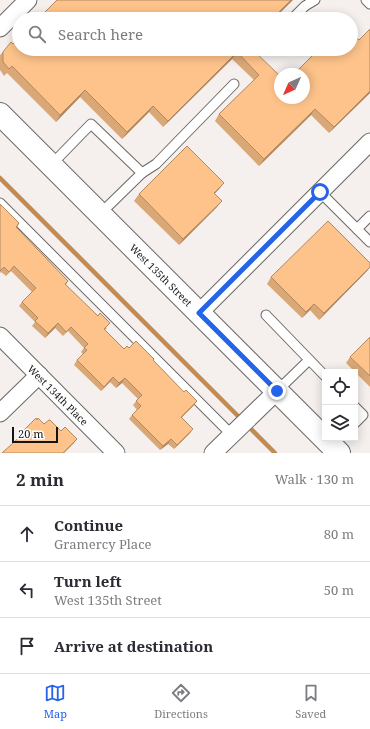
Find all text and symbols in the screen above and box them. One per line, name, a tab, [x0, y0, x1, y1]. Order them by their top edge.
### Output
search box	[12, 12, 358, 56]
icon: search	[26, 23, 48, 45]
text: Search here	[58, 24, 143, 44]
north arrow	[274, 68, 310, 104]
route start	[311, 183, 329, 201]
street label: West 135th Street	[127, 241, 196, 310]
street label: West 134th Place	[25, 362, 91, 428]
map controls	[322, 369, 358, 441]
button: locate	[322, 369, 358, 405]
route end	[268, 382, 286, 400]
button: layers	[322, 405, 358, 441]
scale bar	[12, 425, 58, 444]
text: 20 m	[18, 426, 44, 441]
text: 2 min	[16, 468, 64, 491]
text: Walk · 130 m	[275, 470, 354, 488]
text: Continue	[54, 515, 123, 535]
icon: ahead	[16, 523, 38, 545]
text: 80 m	[324, 525, 354, 543]
text: Gramercy Place	[54, 535, 152, 553]
text: Turn left	[54, 571, 122, 591]
icon: left	[16, 579, 38, 601]
text: 50 m	[324, 581, 354, 599]
text: West 135th Street	[54, 591, 162, 609]
icon: arrive	[16, 635, 38, 657]
text: Arrive at destination	[54, 636, 213, 656]
tab: Map	[44, 682, 67, 721]
tab: Directions	[154, 682, 208, 721]
tab: Saved	[295, 682, 326, 721]

